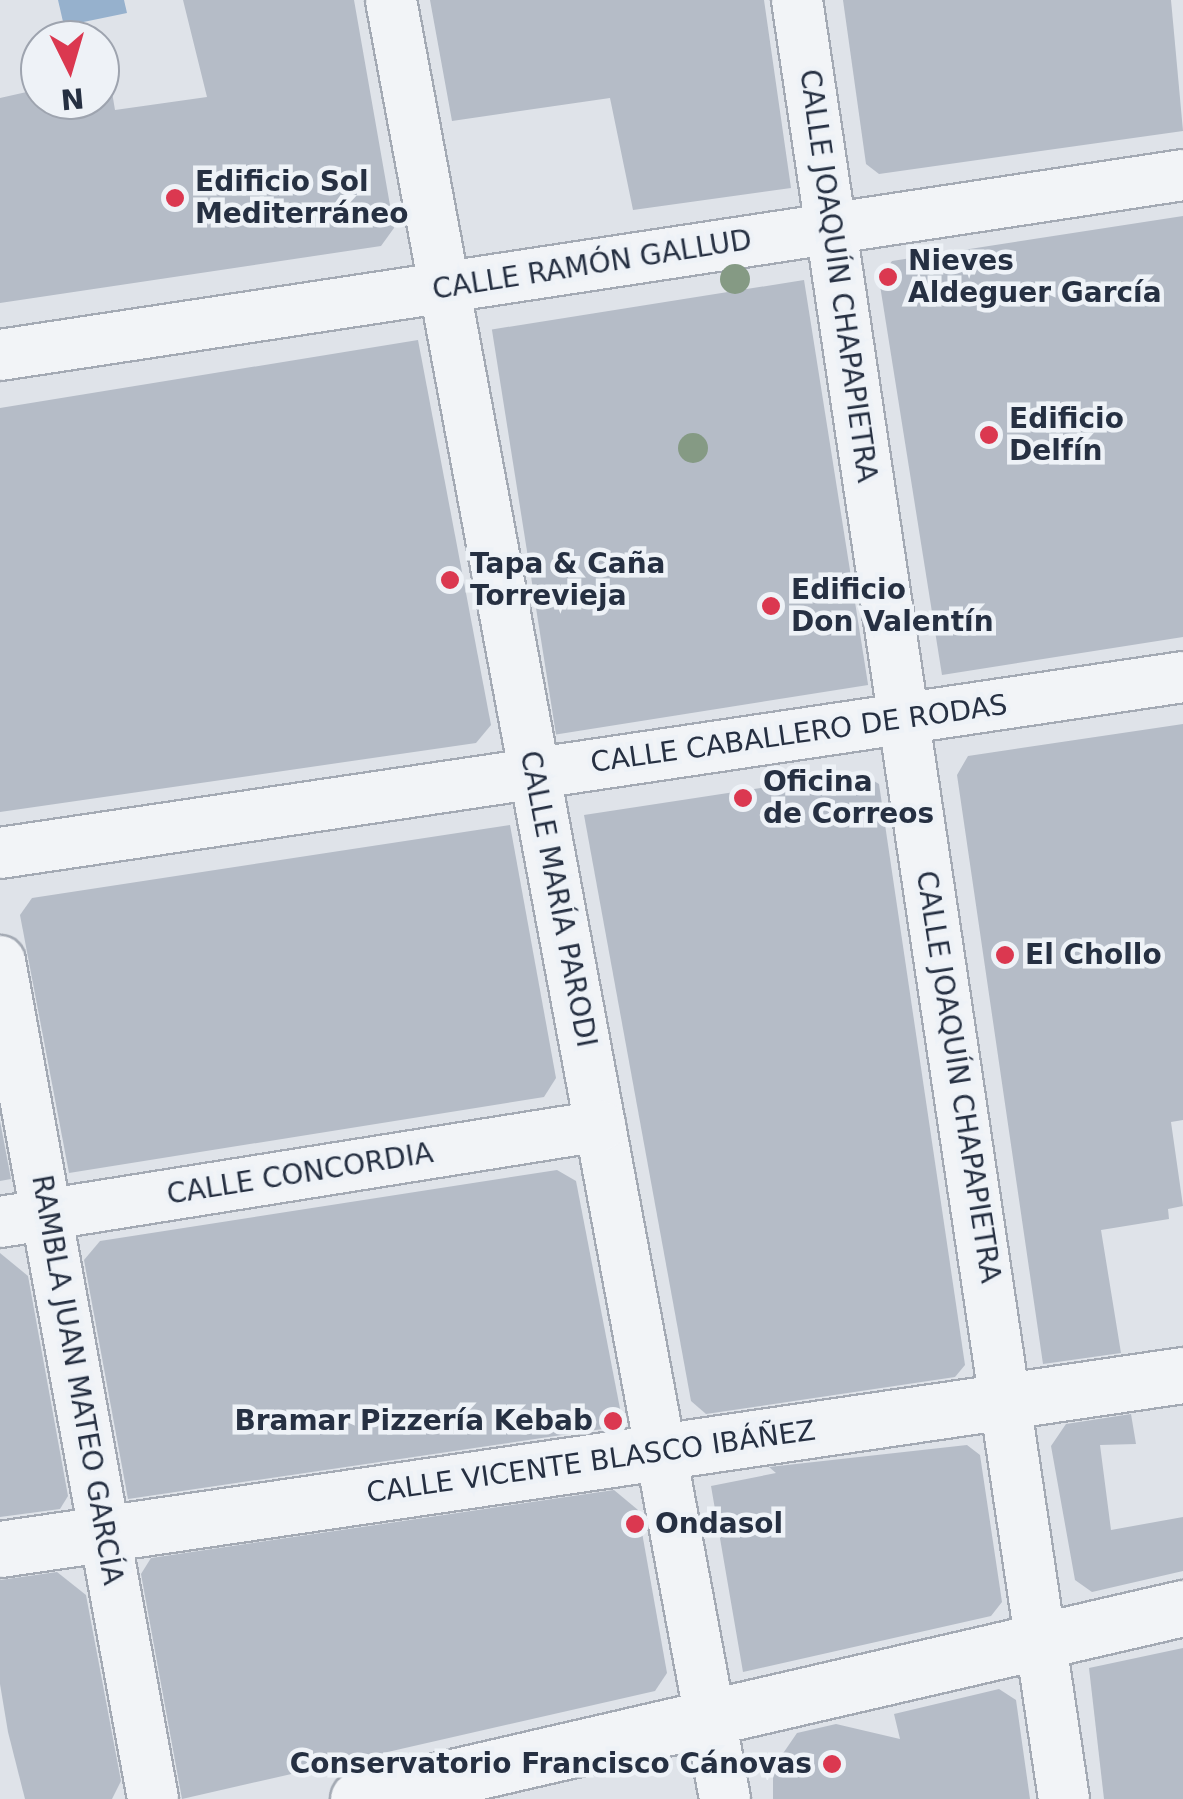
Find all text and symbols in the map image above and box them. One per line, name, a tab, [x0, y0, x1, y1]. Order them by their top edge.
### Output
north arrow	[20, 20, 120, 120]
street label: CALLE JOAQUÍN CHAPAPIETRA	[792, 67, 884, 485]
text: N	[59, 81, 86, 116]
place label: Edificio Sol Mediterráneo	[195, 165, 409, 231]
marker: Edificio Sol Mediterráneo	[164, 187, 186, 209]
street label: CALLE RAMÓN GALLUD	[430, 223, 754, 307]
place label: Nieves Aldeguer García	[908, 244, 1162, 310]
marker: Nieves Aldeguer García	[877, 266, 899, 288]
place label: Edificio Delfín	[1009, 402, 1124, 468]
marker: Edificio Delfín	[978, 424, 1000, 446]
place label: Tapa & Caña Torrevieja	[470, 547, 666, 613]
marker: Tapa & Caña Torrevieja	[439, 569, 461, 591]
place label: Edificio Don Valentín	[791, 573, 994, 639]
marker: Edificio Don Valentín	[760, 595, 782, 617]
street label: CALLE CABALLERO DE RODAS	[588, 688, 1010, 780]
street label: CALLE MARÍA PARODI	[513, 748, 603, 1050]
place label: Oficina de Correos	[763, 765, 934, 831]
marker: Oficina de Correos	[732, 787, 754, 809]
street label: CALLE JOAQUÍN CHAPAPIETRA	[909, 868, 1007, 1286]
place label: El Chollo	[1025, 938, 1162, 972]
marker: El Chollo	[994, 944, 1016, 966]
street label: CALLE CONCORDIA	[165, 1136, 435, 1212]
street label: RAMBLA JUAN MATEO GARCÍA	[24, 1172, 130, 1588]
place label: Bramar Pizzería Kebab	[234, 1404, 593, 1438]
marker: Bramar Pizzería Kebab	[602, 1410, 624, 1432]
street label: CALLE VICENTE BLASCO IBÁÑEZ	[364, 1414, 818, 1510]
place label: Ondasol	[655, 1507, 783, 1541]
marker: Ondasol	[624, 1513, 646, 1535]
place label: Conservatorio Francisco Cánovas	[290, 1747, 812, 1781]
marker: Conservatorio Francisco Cánovas	[821, 1753, 843, 1775]

